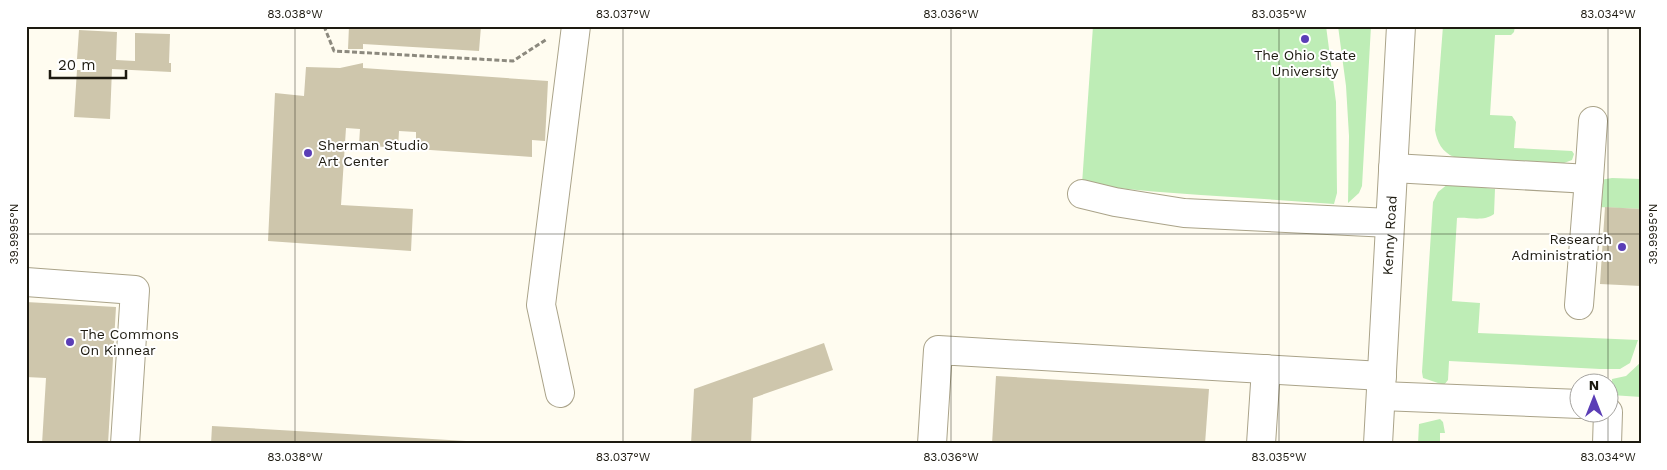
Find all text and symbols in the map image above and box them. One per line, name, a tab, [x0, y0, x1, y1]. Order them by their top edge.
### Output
text: 83.038°W	[267, 7, 323, 21]
text: 83.037°W	[596, 7, 651, 21]
text: 83.036°W	[923, 7, 979, 21]
text: 83.035°W	[1251, 7, 1307, 21]
text: 83.034°W	[1580, 7, 1636, 21]
marker: The Ohio State University	[1299, 33, 1311, 45]
place label: The Ohio State University	[1254, 47, 1356, 79]
scale bar	[50, 48, 126, 80]
text: 20 m	[58, 56, 96, 74]
place label: Sherman Studio Art Center	[318, 137, 429, 169]
marker: Sherman Studio Art Center	[302, 147, 314, 159]
street label: Kenny Road	[1379, 195, 1400, 276]
text: 39.9995°N	[7, 204, 21, 264]
text: 39.9995°N	[1646, 204, 1660, 264]
place label: Research Administration	[1512, 231, 1612, 263]
marker: Research Administration	[1616, 241, 1628, 253]
place label: The Commons On Kinnear	[80, 326, 179, 358]
marker: The Commons On Kinnear	[64, 336, 76, 348]
north arrow	[1570, 372, 1620, 422]
text: N	[1589, 377, 1599, 393]
text: 83.038°W	[267, 450, 323, 464]
text: 83.037°W	[596, 450, 651, 464]
text: 83.036°W	[923, 450, 979, 464]
text: 83.035°W	[1251, 450, 1307, 464]
text: 83.034°W	[1580, 450, 1636, 464]

